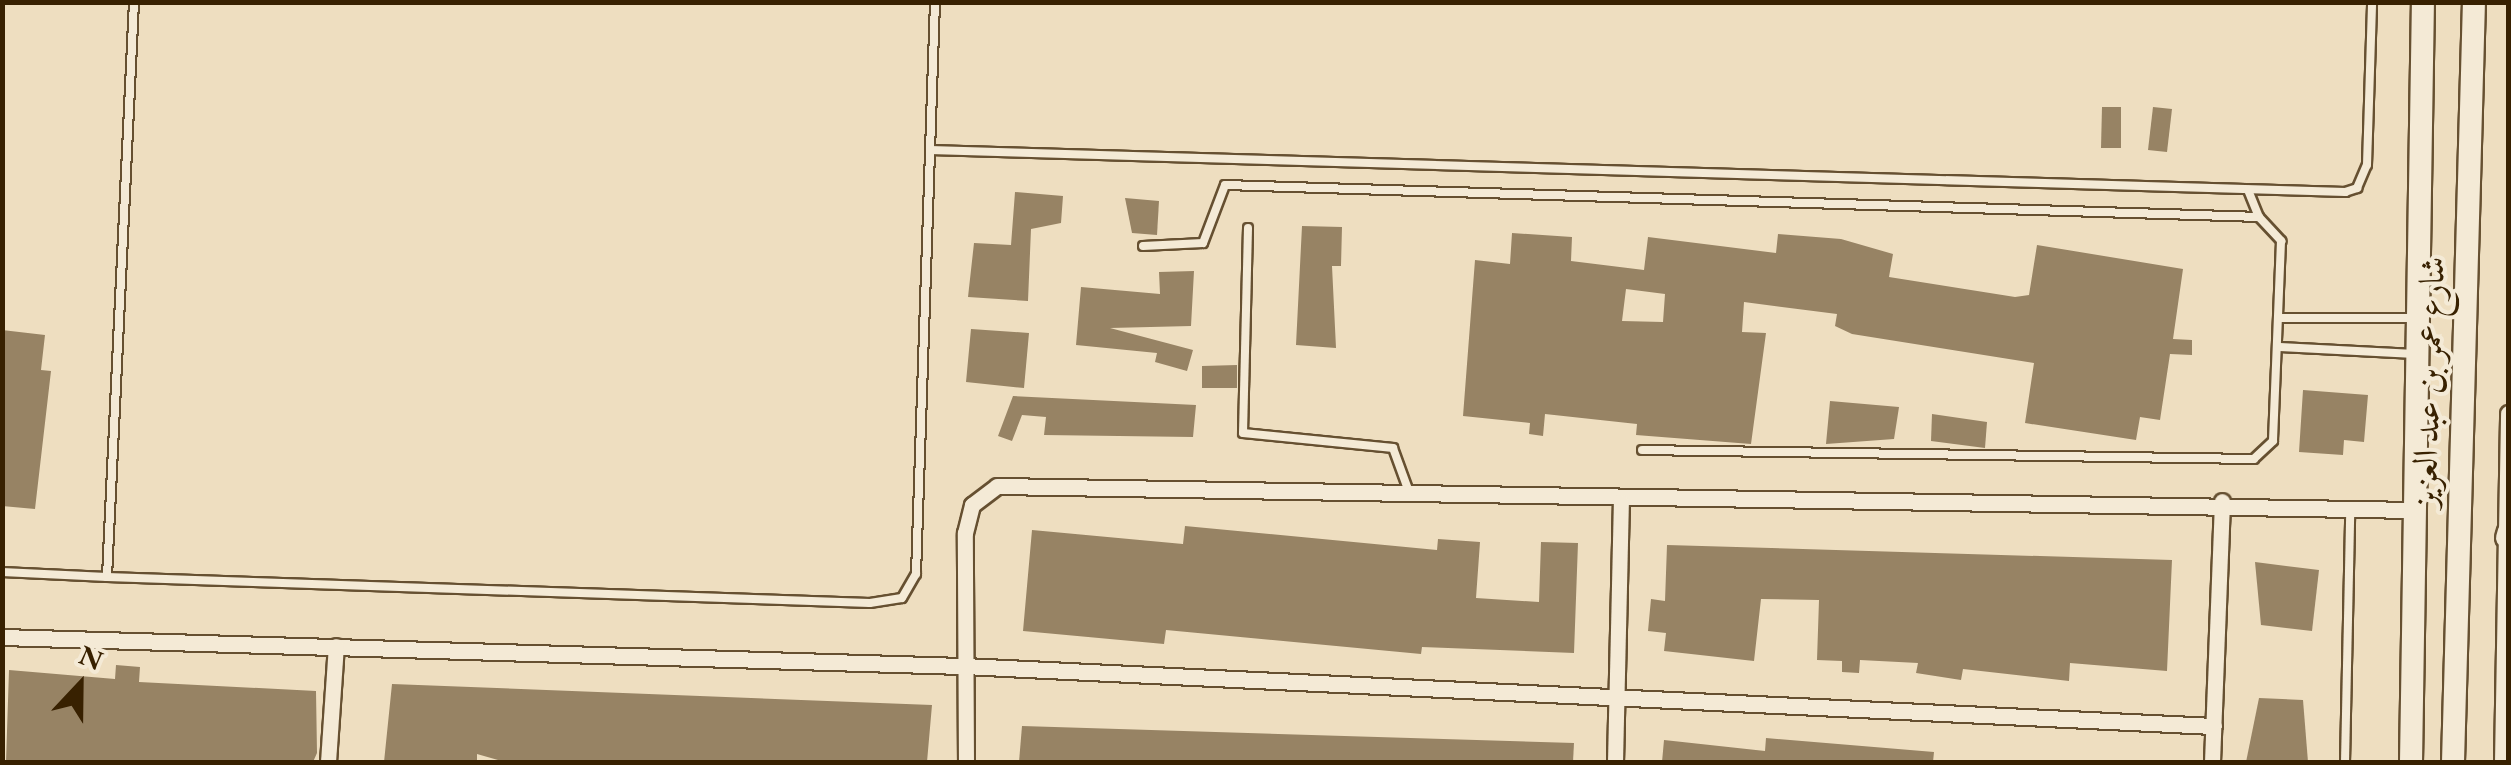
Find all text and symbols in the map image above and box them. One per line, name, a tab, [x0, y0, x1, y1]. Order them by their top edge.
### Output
street label: شارع عمر بن عبد العزيز	[2403, 256, 2453, 508]
north arrow	[30, 635, 130, 735]
text: N	[74, 636, 108, 678]

